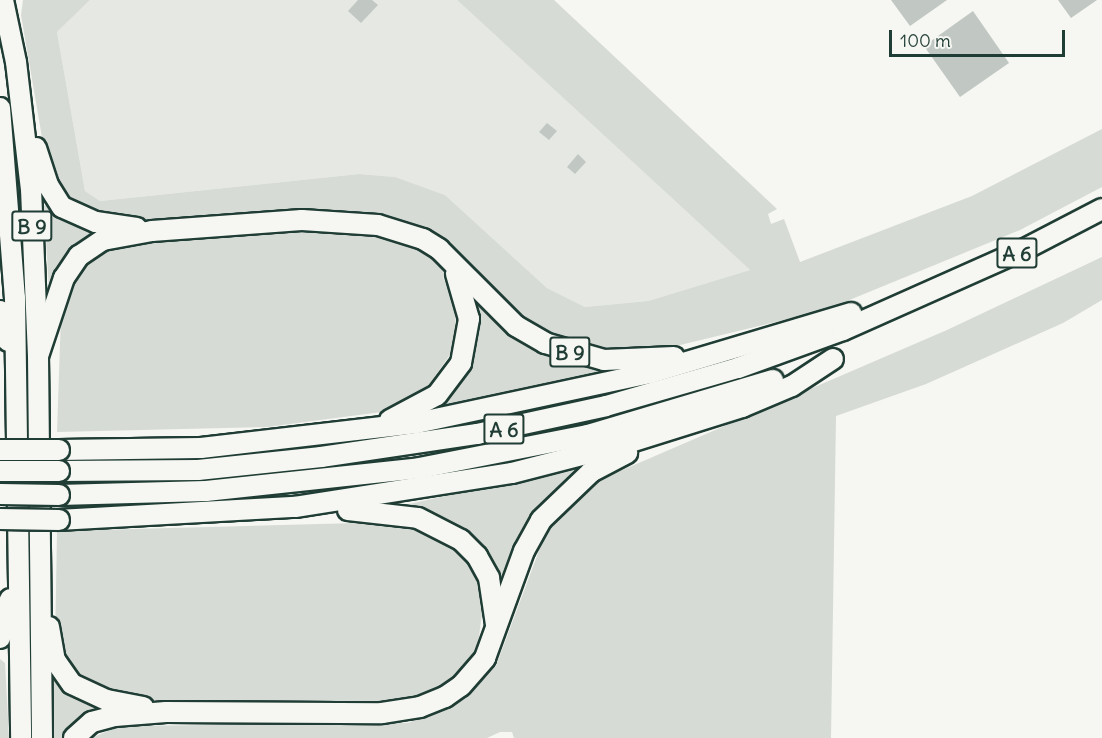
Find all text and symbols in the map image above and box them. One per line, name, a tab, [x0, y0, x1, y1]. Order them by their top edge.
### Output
scale bar	[892, 18, 1068, 56]
text: 100 m	[900, 29, 951, 52]
road number: B 9	[11, 209, 53, 243]
road number: A 6	[996, 236, 1038, 270]
road number: B 9	[549, 335, 591, 369]
road number: A 6	[483, 412, 525, 446]

